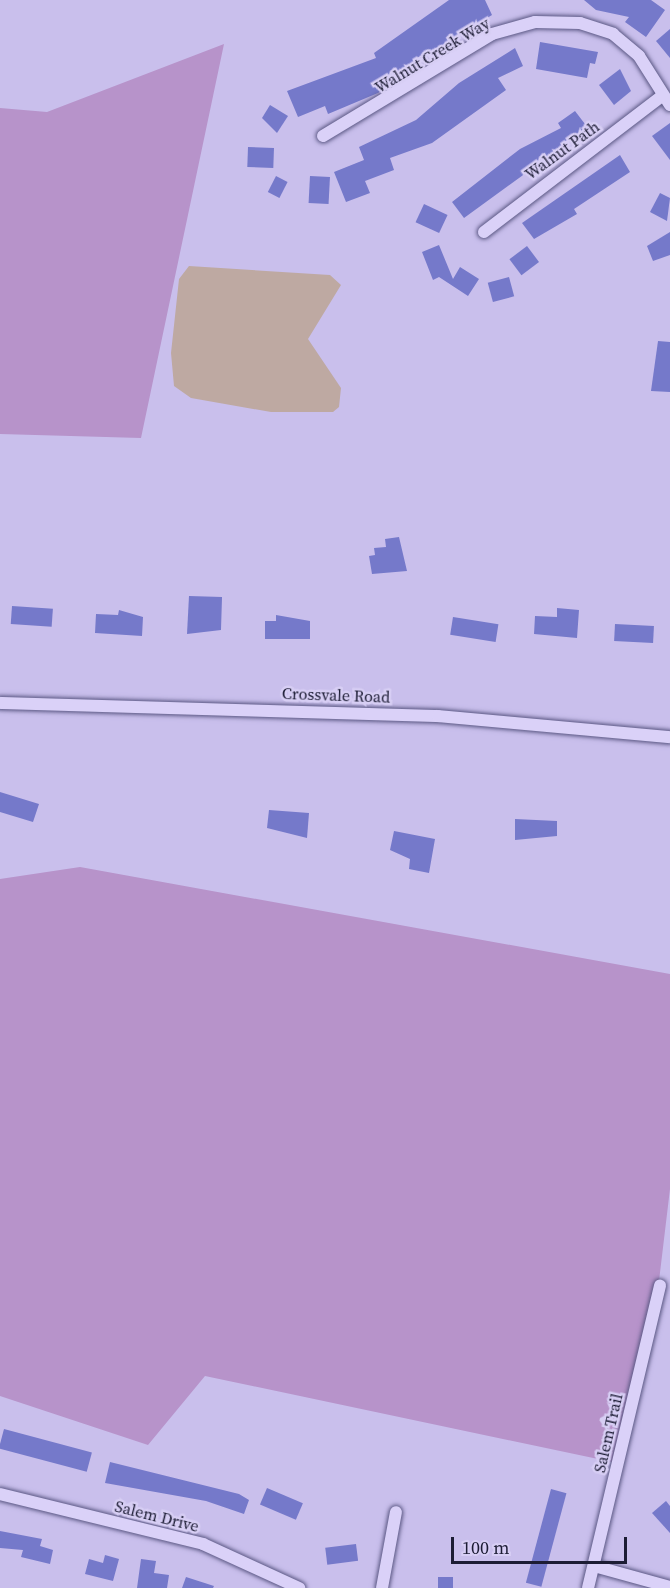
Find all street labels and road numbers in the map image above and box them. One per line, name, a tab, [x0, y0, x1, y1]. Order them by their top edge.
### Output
street label: Walnut Creek Way	[371, 13, 493, 97]
street label: Walnut Path	[521, 117, 603, 183]
street label: Crossvale Road	[282, 684, 390, 706]
street label: Salem Trail	[590, 1391, 626, 1475]
street label: Salem Drive	[113, 1496, 201, 1536]

